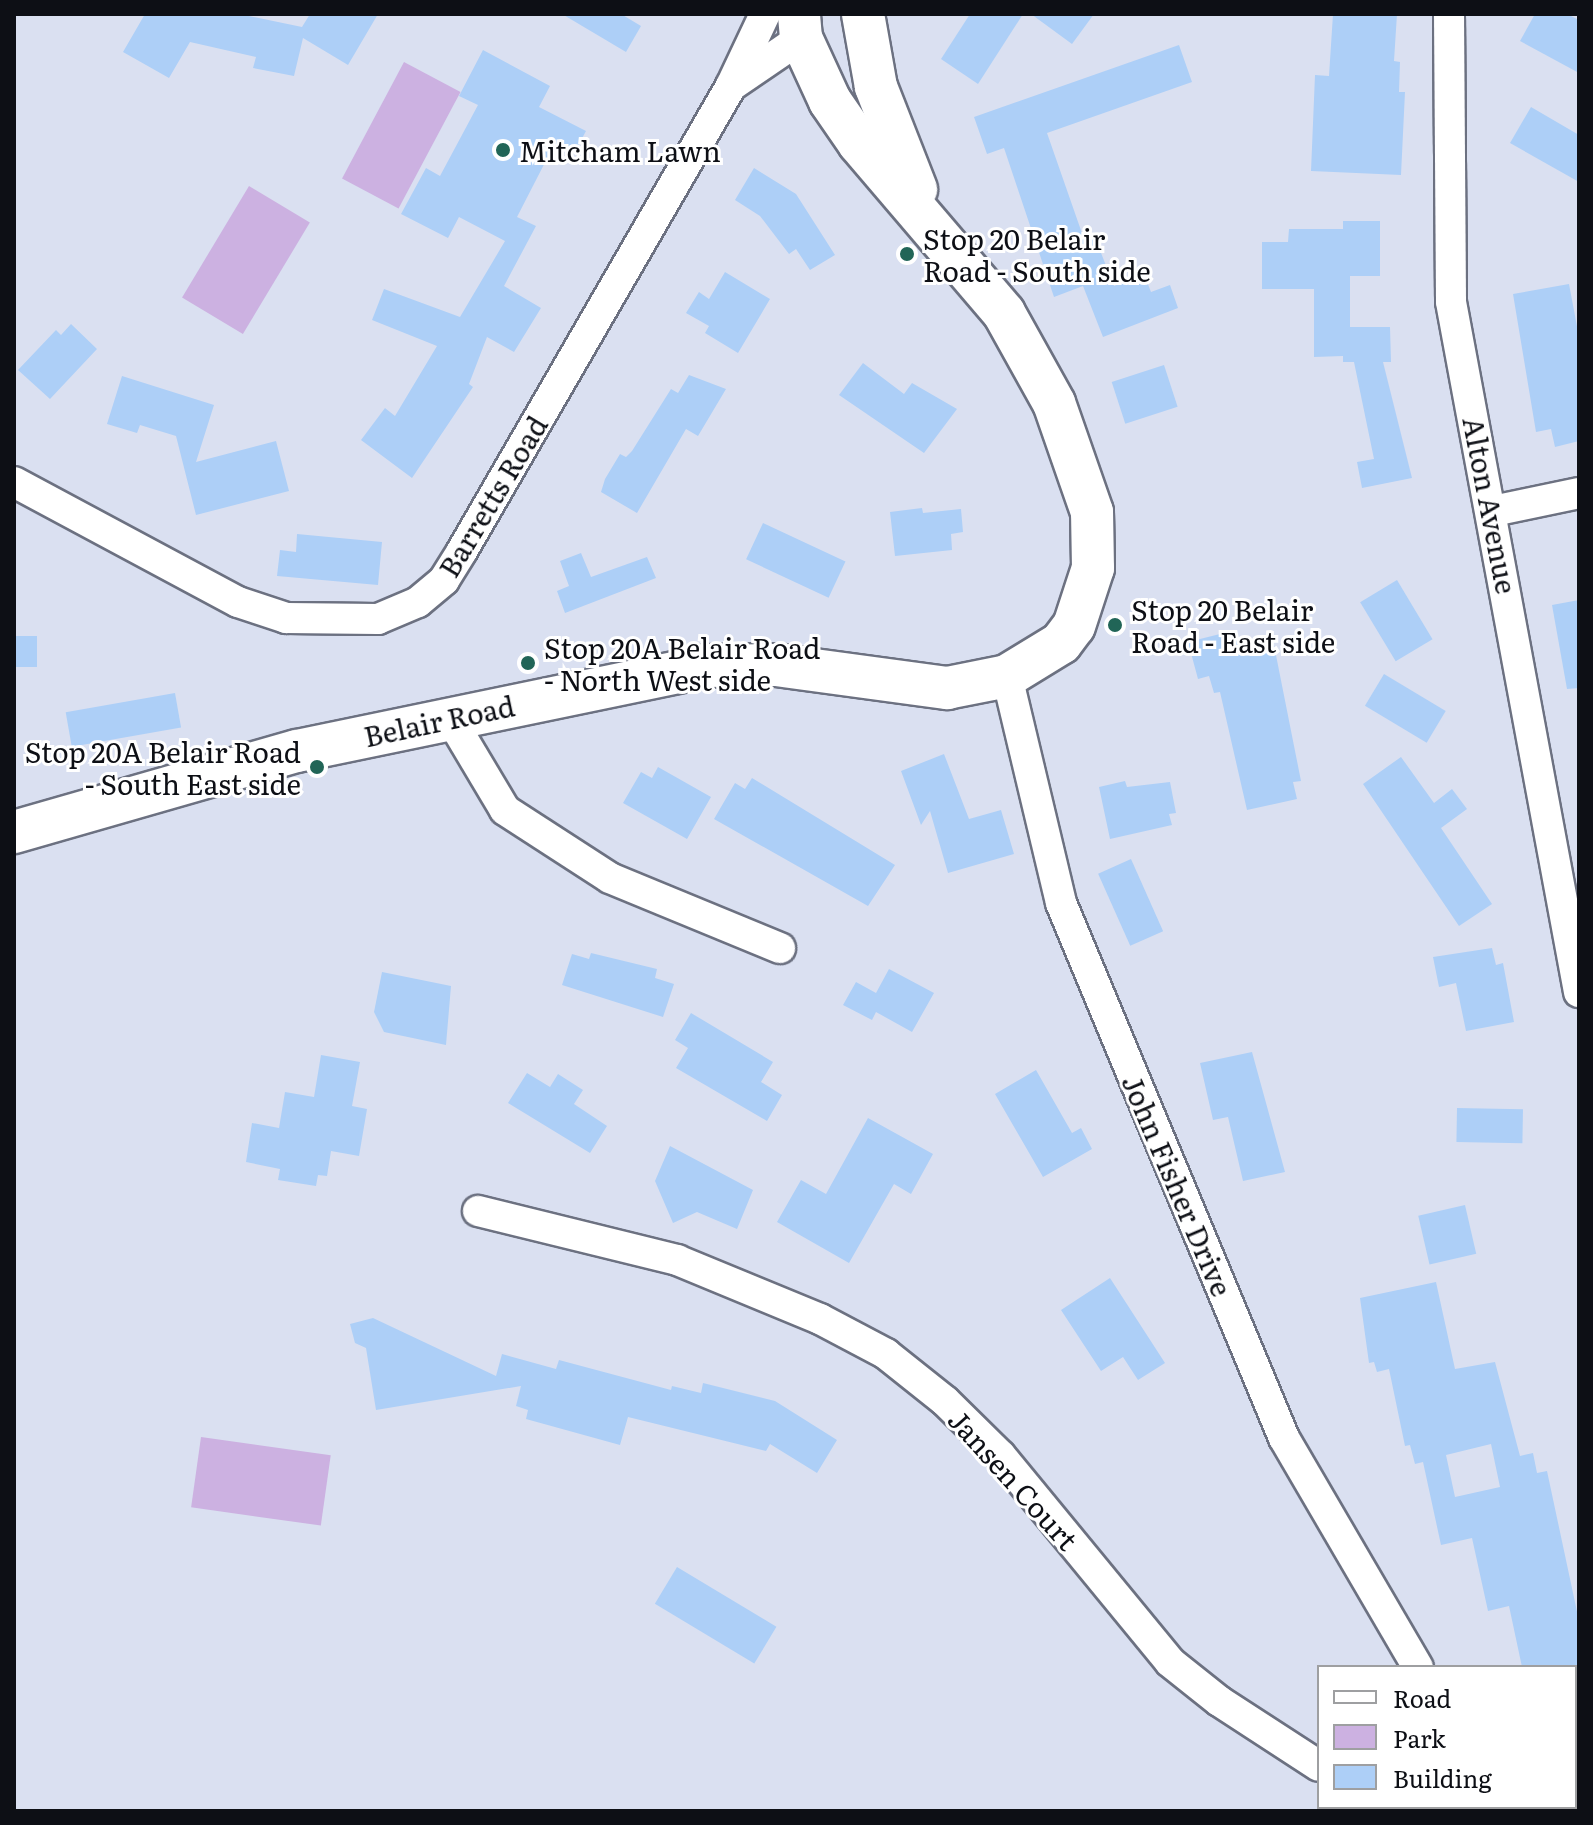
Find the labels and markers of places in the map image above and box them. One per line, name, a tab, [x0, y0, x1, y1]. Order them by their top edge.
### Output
place label: Mitcham Lawn	[519, 133, 721, 167]
marker: Mitcham Lawn	[494, 141, 512, 159]
place label: Stop 20 Belair Road - South side	[923, 221, 1151, 287]
marker: Stop 20 Belair Road - South side	[898, 245, 916, 263]
place label: Stop 20 Belair Road - East side	[1131, 592, 1335, 658]
marker: Stop 20 Belair Road - East side	[1106, 616, 1124, 634]
place label: Stop 20A Belair Road - North West side	[544, 630, 820, 696]
marker: Stop 20A Belair Road - North West side	[519, 654, 537, 672]
place label: Stop 20A Belair Road - South East side	[25, 734, 301, 800]
marker: Stop 20A Belair Road - South East side	[308, 758, 326, 776]

